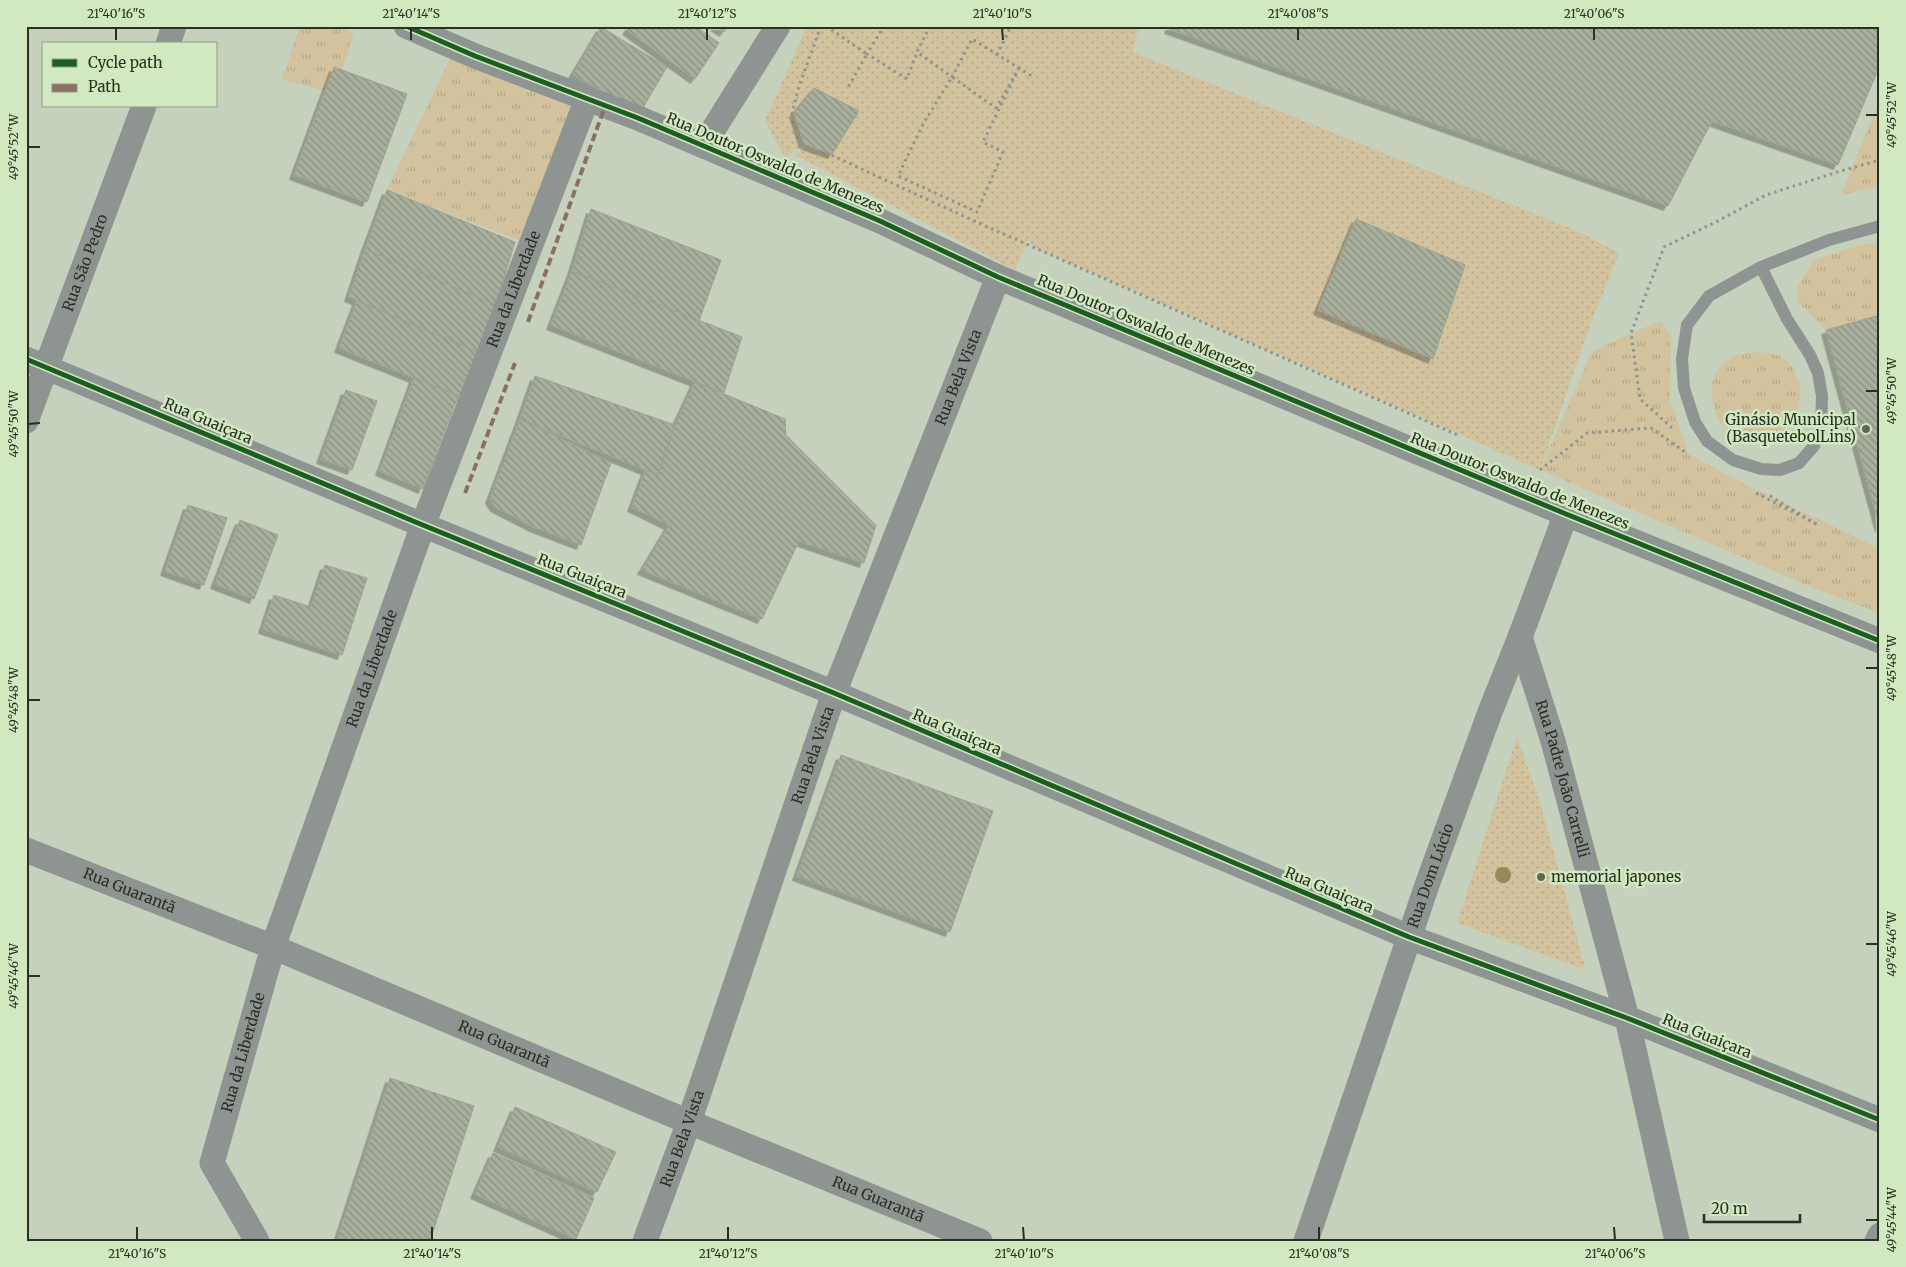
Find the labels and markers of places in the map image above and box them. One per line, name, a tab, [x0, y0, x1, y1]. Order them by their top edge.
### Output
place label: Ginásio Municipal (BasquetebolLins)	[1725, 410, 1856, 446]
marker: Ginásio Municipal (BasquetebolLins)	[1860, 423, 1872, 435]
place label: memorial japones	[1551, 867, 1681, 886]
marker: memorial japones	[1535, 871, 1547, 883]

